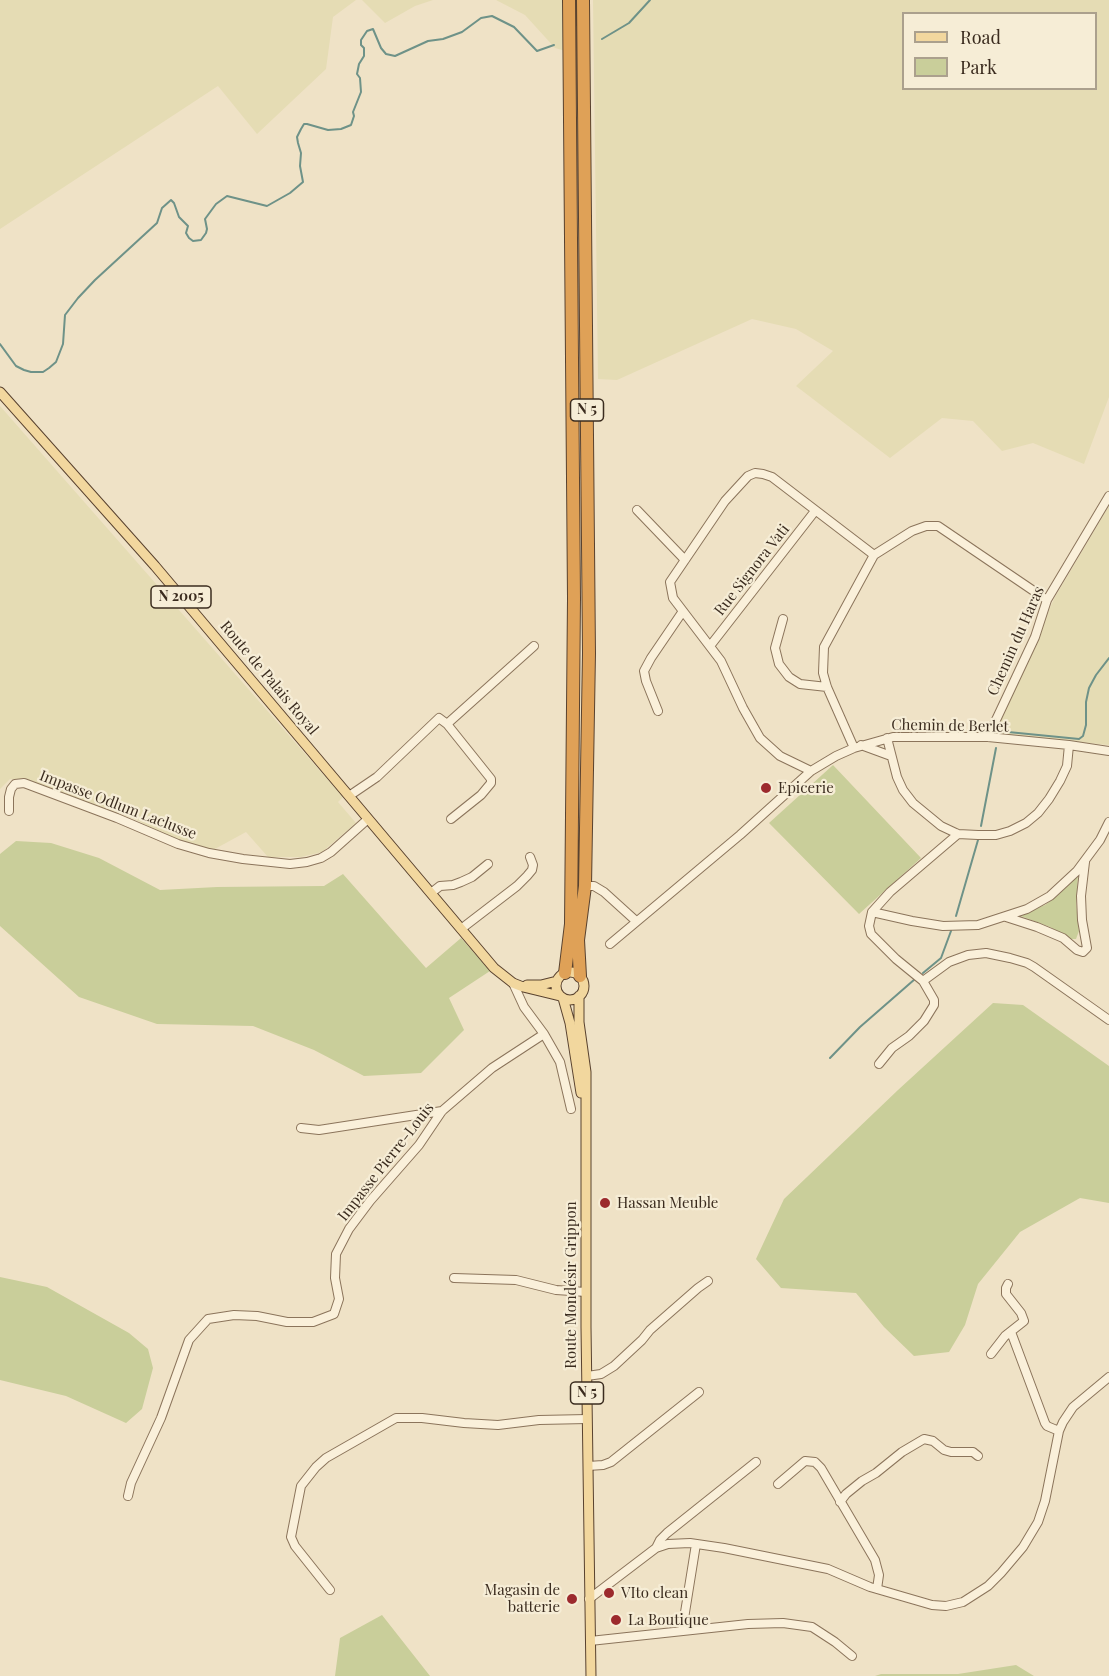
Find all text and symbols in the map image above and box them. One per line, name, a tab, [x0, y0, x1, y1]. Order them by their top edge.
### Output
legend	[902, 12, 1097, 90]
text: Road	[960, 25, 1001, 49]
text: Park	[960, 55, 997, 79]
road number: N 5	[570, 399, 604, 421]
street label: Rue Signora Vati	[711, 521, 793, 619]
street label: Chemin du Haras	[984, 583, 1048, 699]
road number: N 2005	[151, 586, 211, 608]
street label: Route de Palais Royal	[216, 617, 322, 739]
street label: Chemin de Berlet	[891, 716, 1009, 736]
street label: Impasse Odlum Laclusse	[37, 767, 199, 843]
place label: Epicerie	[778, 779, 834, 797]
marker: Epicerie	[759, 781, 773, 795]
street label: Impasse Pierre-Louis	[334, 1099, 438, 1225]
place label: Hassan Meuble	[617, 1194, 718, 1212]
marker: Hassan Meuble	[598, 1196, 612, 1210]
street label: Route Mondésir Grippon	[562, 1201, 580, 1369]
road number: N 5	[570, 1382, 604, 1404]
place label: Magasin de batterie	[484, 1581, 560, 1616]
place label: VIto clean	[621, 1584, 688, 1602]
marker: VIto clean	[602, 1586, 616, 1600]
marker: Magasin de batterie	[565, 1592, 579, 1606]
place label: La Boutique	[628, 1611, 709, 1629]
marker: La Boutique	[609, 1613, 623, 1627]

